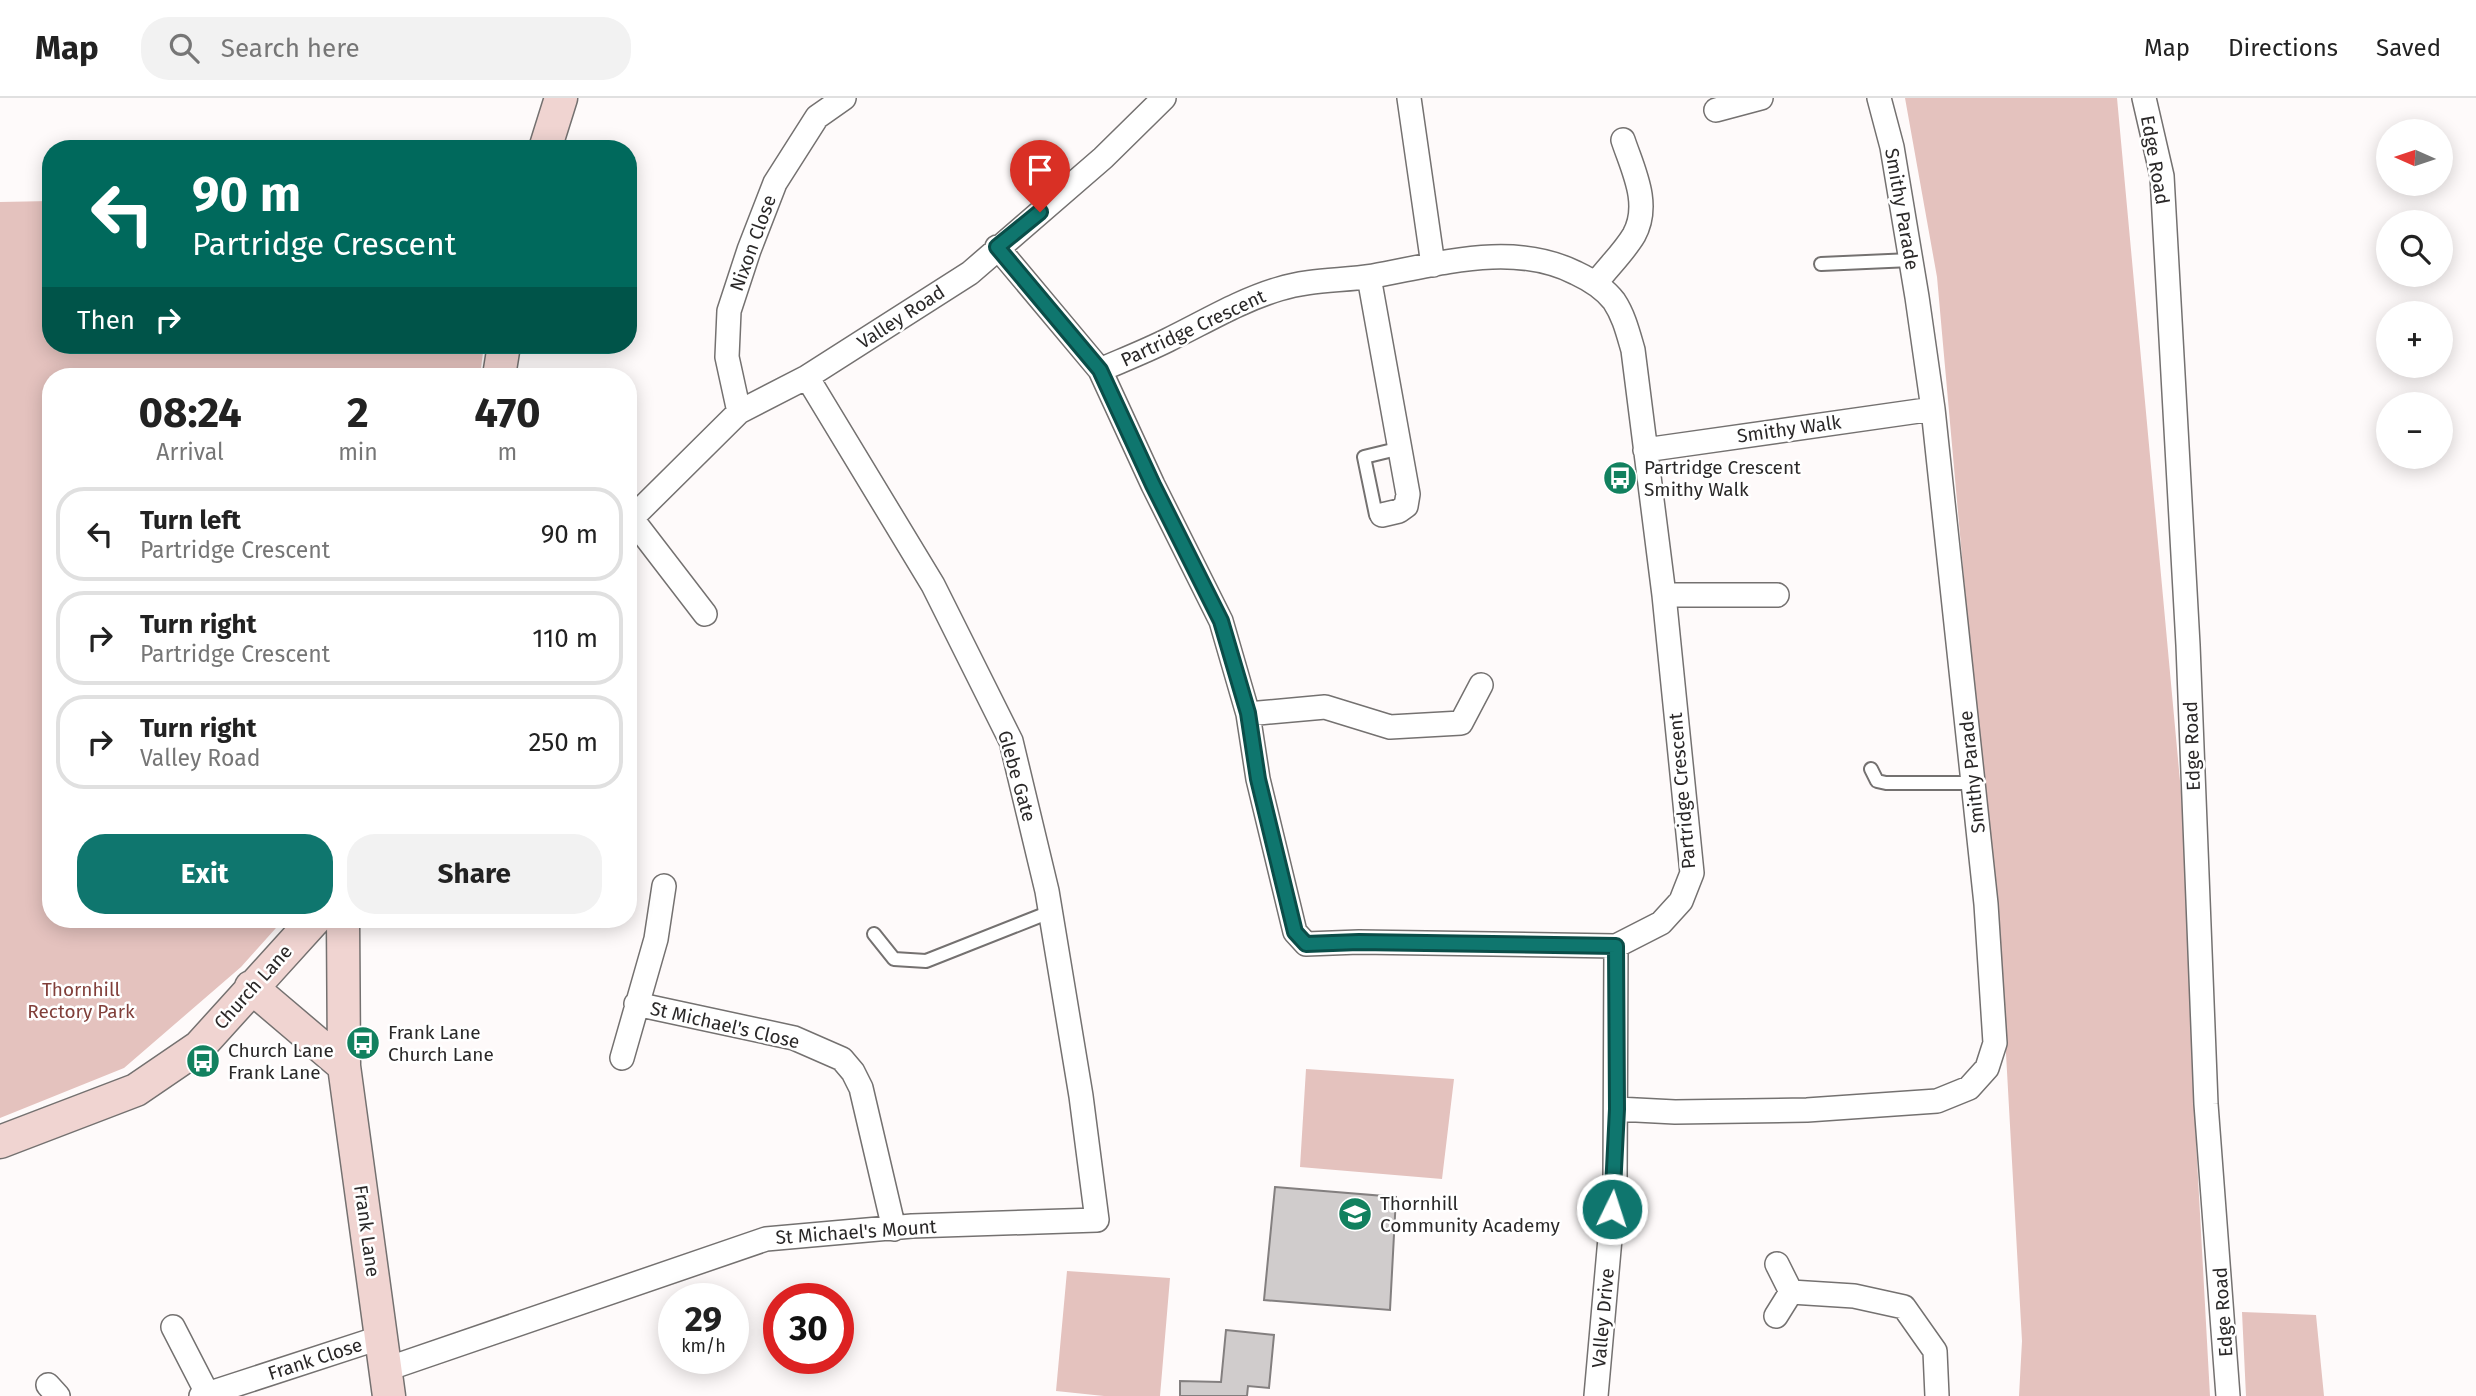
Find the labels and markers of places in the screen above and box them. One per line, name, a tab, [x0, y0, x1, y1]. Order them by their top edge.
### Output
pin	[1010, 140, 1070, 212]
place label: Partridge Crescent Smithy Walk	[1644, 456, 1801, 501]
bus stop icon: Partridge Crescent Smithy Walk	[1601, 459, 1639, 497]
place label: Frank Lane Church Lane	[388, 1021, 494, 1066]
bus stop icon: Frank Lane Church Lane	[344, 1024, 382, 1062]
place label: Church Lane Frank Lane	[228, 1039, 334, 1084]
bus stop icon: Church Lane Frank Lane	[184, 1042, 222, 1080]
place label: Thornhill Community Academy	[1380, 1192, 1561, 1237]
school or university icon: Thornhill Community Academy	[1336, 1195, 1374, 1233]

